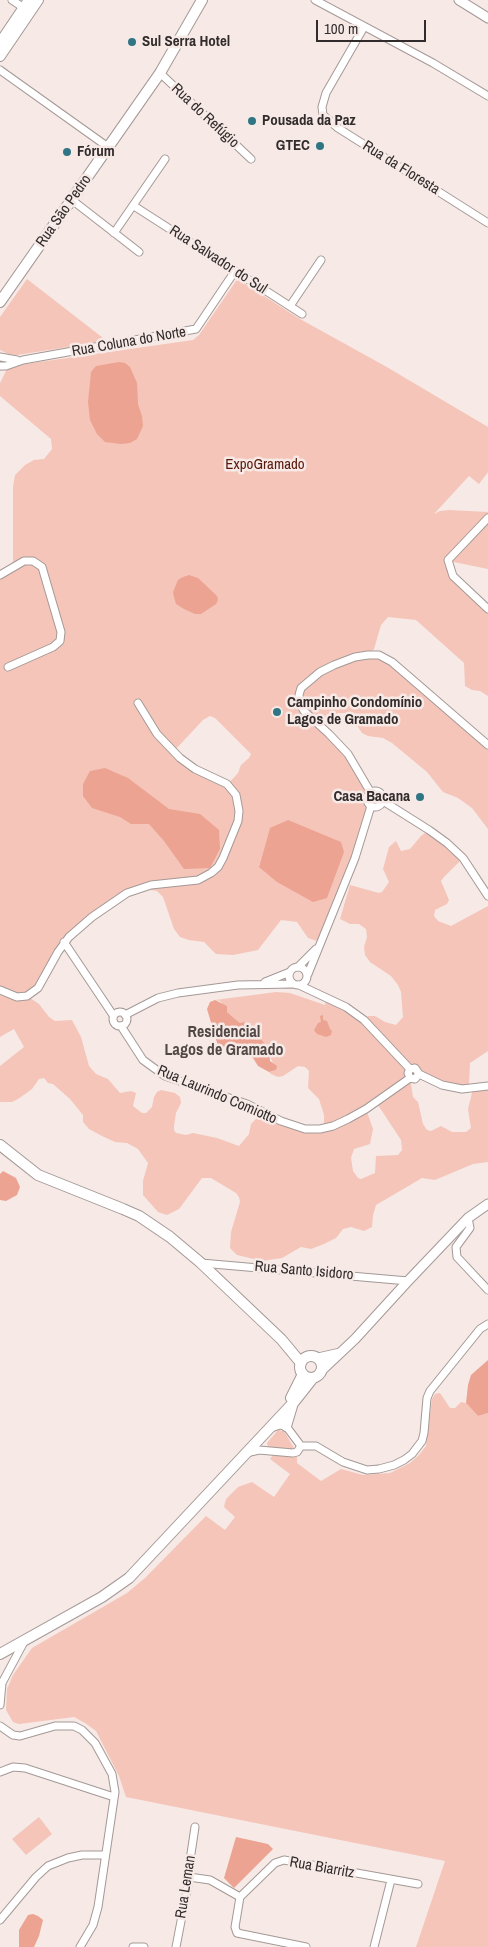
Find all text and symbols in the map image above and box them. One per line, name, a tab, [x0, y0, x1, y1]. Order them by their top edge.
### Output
scale bar	[318, 10, 428, 42]
text: 100 m	[324, 18, 358, 39]
place label: Sul Serra Hotel	[142, 33, 230, 51]
marker: Sul Serra Hotel	[126, 36, 138, 48]
street label: Rua do Refúgio	[167, 80, 243, 152]
place label: Pousada da Paz	[262, 112, 356, 130]
marker: Pousada da Paz	[246, 115, 258, 127]
place label: GTEC	[276, 137, 310, 155]
street label: Rua da Floresta	[359, 137, 443, 199]
marker: GTEC	[314, 140, 326, 152]
place label: Fórum	[77, 143, 115, 161]
marker: Fórum	[61, 146, 73, 158]
street label: Rua São Pedro	[33, 171, 95, 251]
street label: Rua Salvador do Sul	[166, 222, 270, 298]
street label: Rua Coluna do Norte	[71, 323, 187, 361]
park label: ExpoGramado	[225, 456, 305, 474]
place label: Campinho Condomínio Lagos de Gramado	[287, 694, 422, 729]
marker: Campinho Condomínio Lagos de Gramado	[271, 706, 283, 718]
place label: Casa Bacana	[333, 788, 410, 806]
marker: Casa Bacana	[414, 791, 426, 803]
district label: Residencial Lagos de Gramado	[165, 1023, 283, 1061]
street label: Rua Laurindo Comiotto	[155, 1062, 279, 1128]
street label: Rua Santo Isidoro	[254, 1258, 354, 1284]
street label: Rua Biarritz	[288, 1853, 356, 1883]
street label: Rua Leman	[172, 1854, 200, 1920]

